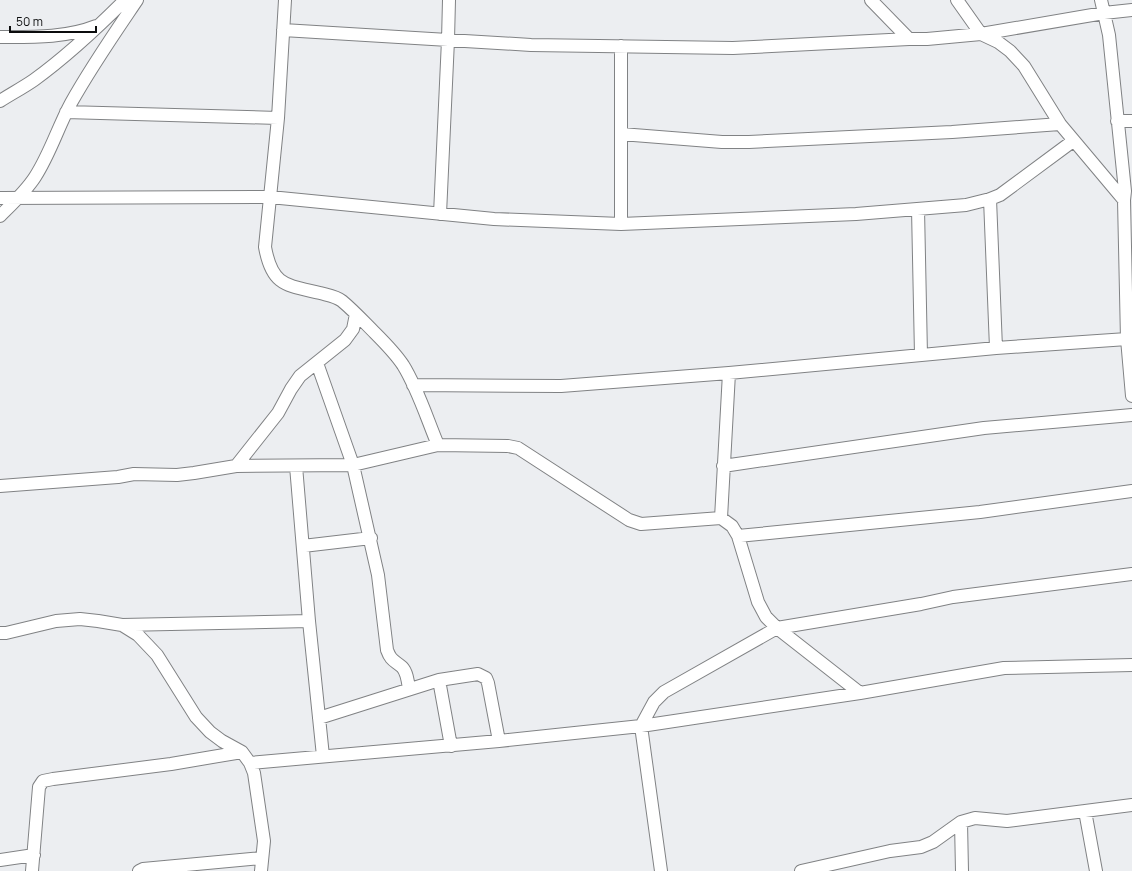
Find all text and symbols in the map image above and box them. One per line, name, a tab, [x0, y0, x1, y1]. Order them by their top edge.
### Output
scale bar	[10, 8, 96, 34]
text: 50 m	[16, 13, 43, 30]

